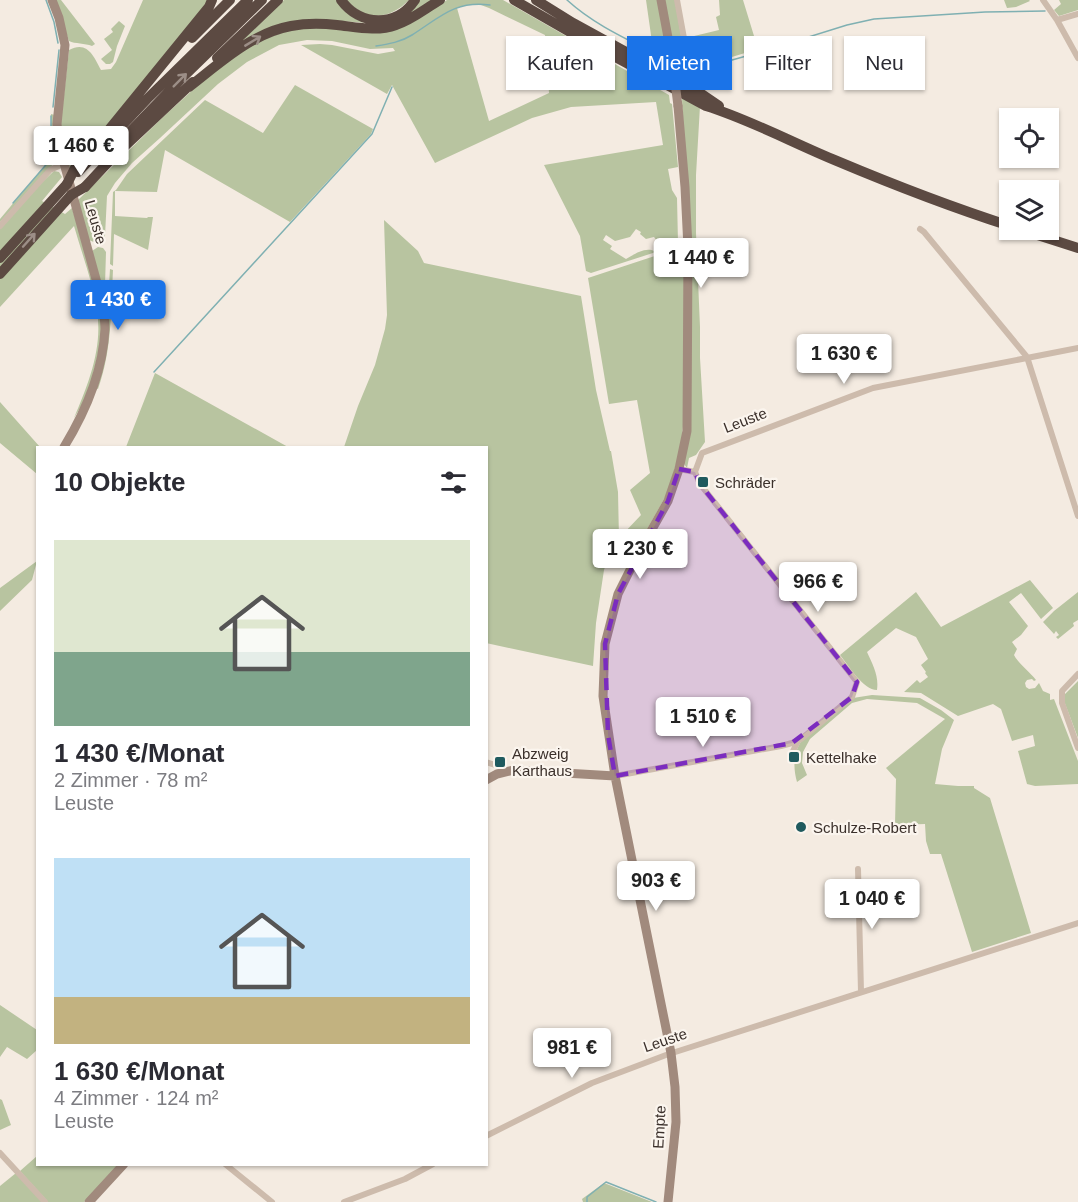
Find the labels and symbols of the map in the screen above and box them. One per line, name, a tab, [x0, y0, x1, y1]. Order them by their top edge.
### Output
one-way arrow	[244, 34, 261, 46]
one-way arrow	[173, 73, 187, 88]
pin: 1 460 €	[26, 126, 136, 177]
street label: Leuste	[82, 198, 110, 246]
one-way arrow	[22, 233, 36, 248]
pin: 1 440 €	[646, 238, 756, 289]
pin: 1 430 €	[63, 280, 173, 331]
pin: 1 630 €	[789, 334, 899, 385]
street label: Leuste	[721, 404, 769, 436]
place label: Schräder	[715, 474, 776, 491]
marker: Schräder	[696, 475, 710, 489]
pin: 1 230 €	[585, 529, 695, 580]
pin: 966 €	[776, 562, 860, 613]
pin: 1 510 €	[648, 697, 758, 748]
place label: Abzweig Karthaus	[512, 745, 572, 779]
place label: Kettelhake	[806, 749, 877, 766]
marker: Kettelhake	[787, 750, 801, 764]
marker: Abzweig Karthaus	[493, 755, 507, 769]
place label: Schulze-Robert	[813, 819, 917, 836]
marker: Schulze-Robert	[794, 820, 808, 834]
pin: 903 €	[614, 861, 698, 912]
pin: 1 040 €	[817, 879, 927, 930]
street label: Leuste	[641, 1025, 689, 1055]
pin: 981 €	[530, 1028, 614, 1079]
street label: Empte	[649, 1105, 669, 1149]

